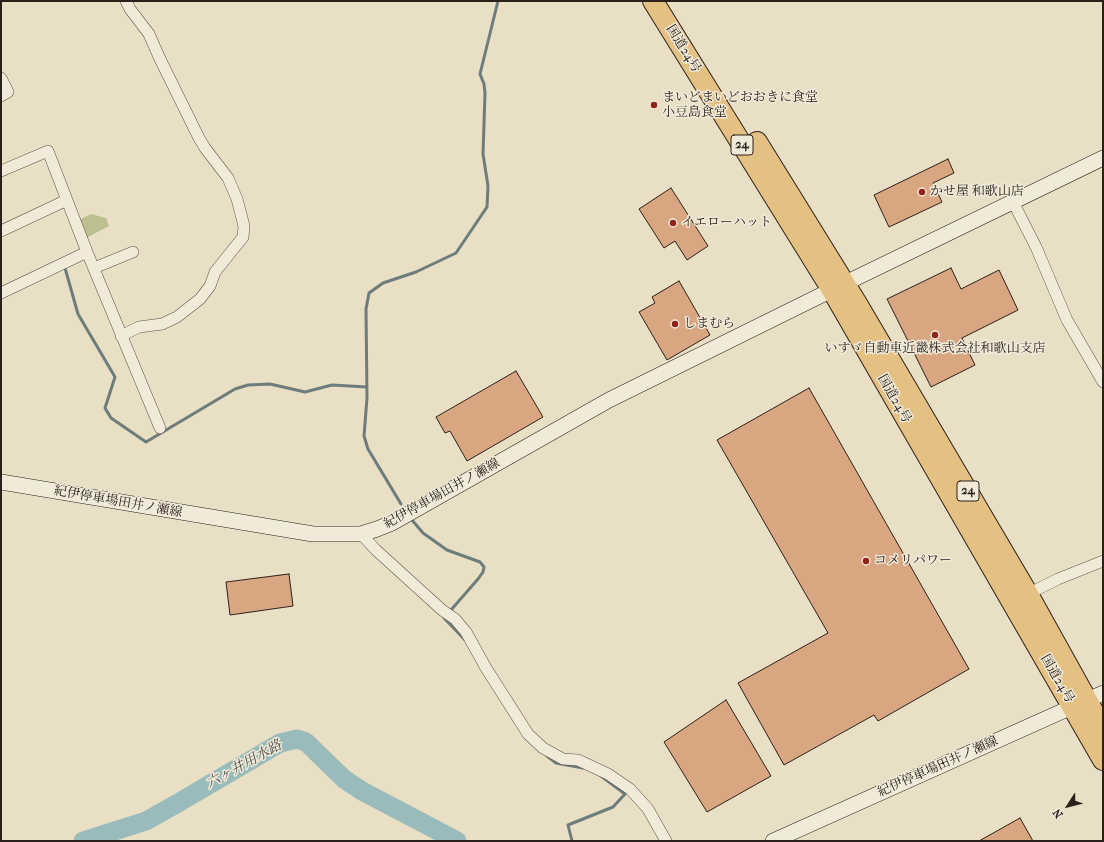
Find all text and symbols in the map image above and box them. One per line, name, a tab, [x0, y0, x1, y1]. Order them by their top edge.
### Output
street label: 国道24号	[662, 22, 704, 76]
place label: まいどまいどおおきに食堂 小豆島食堂	[662, 90, 818, 121]
marker: まいどまいどおおきに食堂 小豆島食堂	[649, 100, 659, 110]
road number: 24	[731, 135, 753, 155]
place label: かせ屋 和歌山店	[930, 184, 1024, 200]
marker: かせ屋 和歌山店	[917, 187, 927, 197]
place label: イエローハット	[681, 215, 772, 231]
marker: イエローハット	[668, 218, 678, 228]
place label: しまむら	[683, 316, 735, 332]
marker: しまむら	[670, 319, 680, 329]
marker: いすゞ自動車近畿株式会社和歌山支店	[930, 330, 940, 340]
place label: いすゞ自動車近畿株式会社和歌山支店	[825, 341, 1045, 357]
street label: 国道24号	[874, 372, 914, 426]
street label: 紀伊停車場田井ノ瀬線	[381, 456, 503, 532]
road number: 24	[957, 481, 979, 501]
street label: 紀伊停車場田井ノ瀬線	[53, 483, 183, 521]
place label: コメリパワー	[874, 553, 952, 569]
marker: コメリパワー	[861, 556, 871, 566]
street label: 国道24号	[1037, 652, 1077, 706]
street label: 紀伊停車場田井ノ瀬線	[875, 733, 1001, 801]
water label: 六ヶ井用水路	[203, 737, 285, 793]
north arrow	[1048, 786, 1088, 826]
text: N	[1050, 806, 1066, 821]

